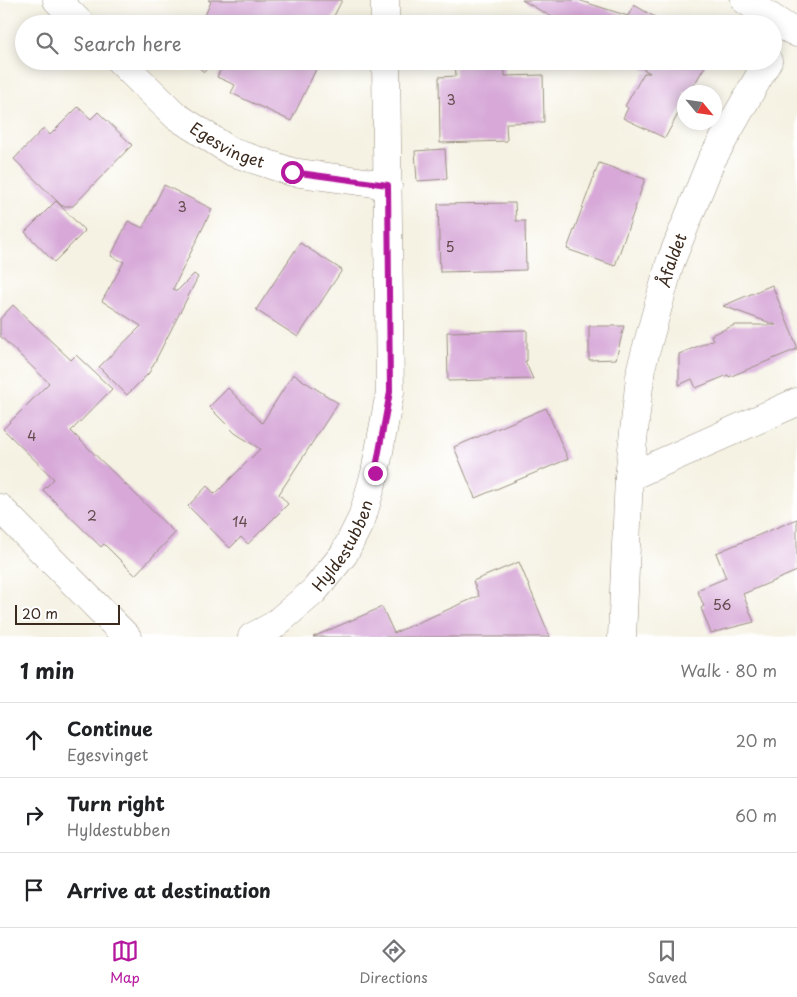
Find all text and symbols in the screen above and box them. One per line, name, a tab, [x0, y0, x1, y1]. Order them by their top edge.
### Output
search box	[15, 15, 782, 70]
icon: search	[33, 29, 61, 57]
text: Search here	[73, 29, 182, 57]
north arrow	[677, 85, 722, 130]
house number: 3	[446, 89, 456, 110]
street label: Egesvinget	[186, 115, 268, 173]
route start	[281, 161, 304, 184]
house number: 3	[177, 196, 187, 217]
street label: Åfaldet	[651, 229, 692, 290]
house number: 5	[445, 236, 455, 257]
house number: 4	[27, 425, 37, 446]
route end	[364, 462, 387, 485]
street label: Hyldestubben	[306, 497, 378, 596]
house number: 2	[87, 505, 97, 526]
house number: 14	[232, 511, 248, 532]
house number: 56	[713, 594, 732, 615]
scale bar	[15, 602, 120, 625]
text: 20 m	[22, 603, 58, 624]
text: 1 min	[20, 654, 74, 686]
text: Walk · 80 m	[680, 658, 777, 682]
text: Continue	[67, 714, 153, 742]
icon: ahead	[20, 726, 48, 754]
text: 20 m	[736, 728, 777, 752]
text: Egesvinget	[67, 742, 148, 766]
text: Turn right	[67, 789, 165, 817]
icon: right	[20, 801, 48, 829]
text: 60 m	[735, 803, 777, 827]
text: Hyldestubben	[67, 817, 171, 841]
icon: arrive	[20, 876, 48, 904]
text: Arrive at destination	[67, 876, 271, 904]
tab: Map	[110, 937, 140, 988]
tab: Directions	[360, 937, 428, 988]
tab: Saved	[647, 937, 687, 988]

